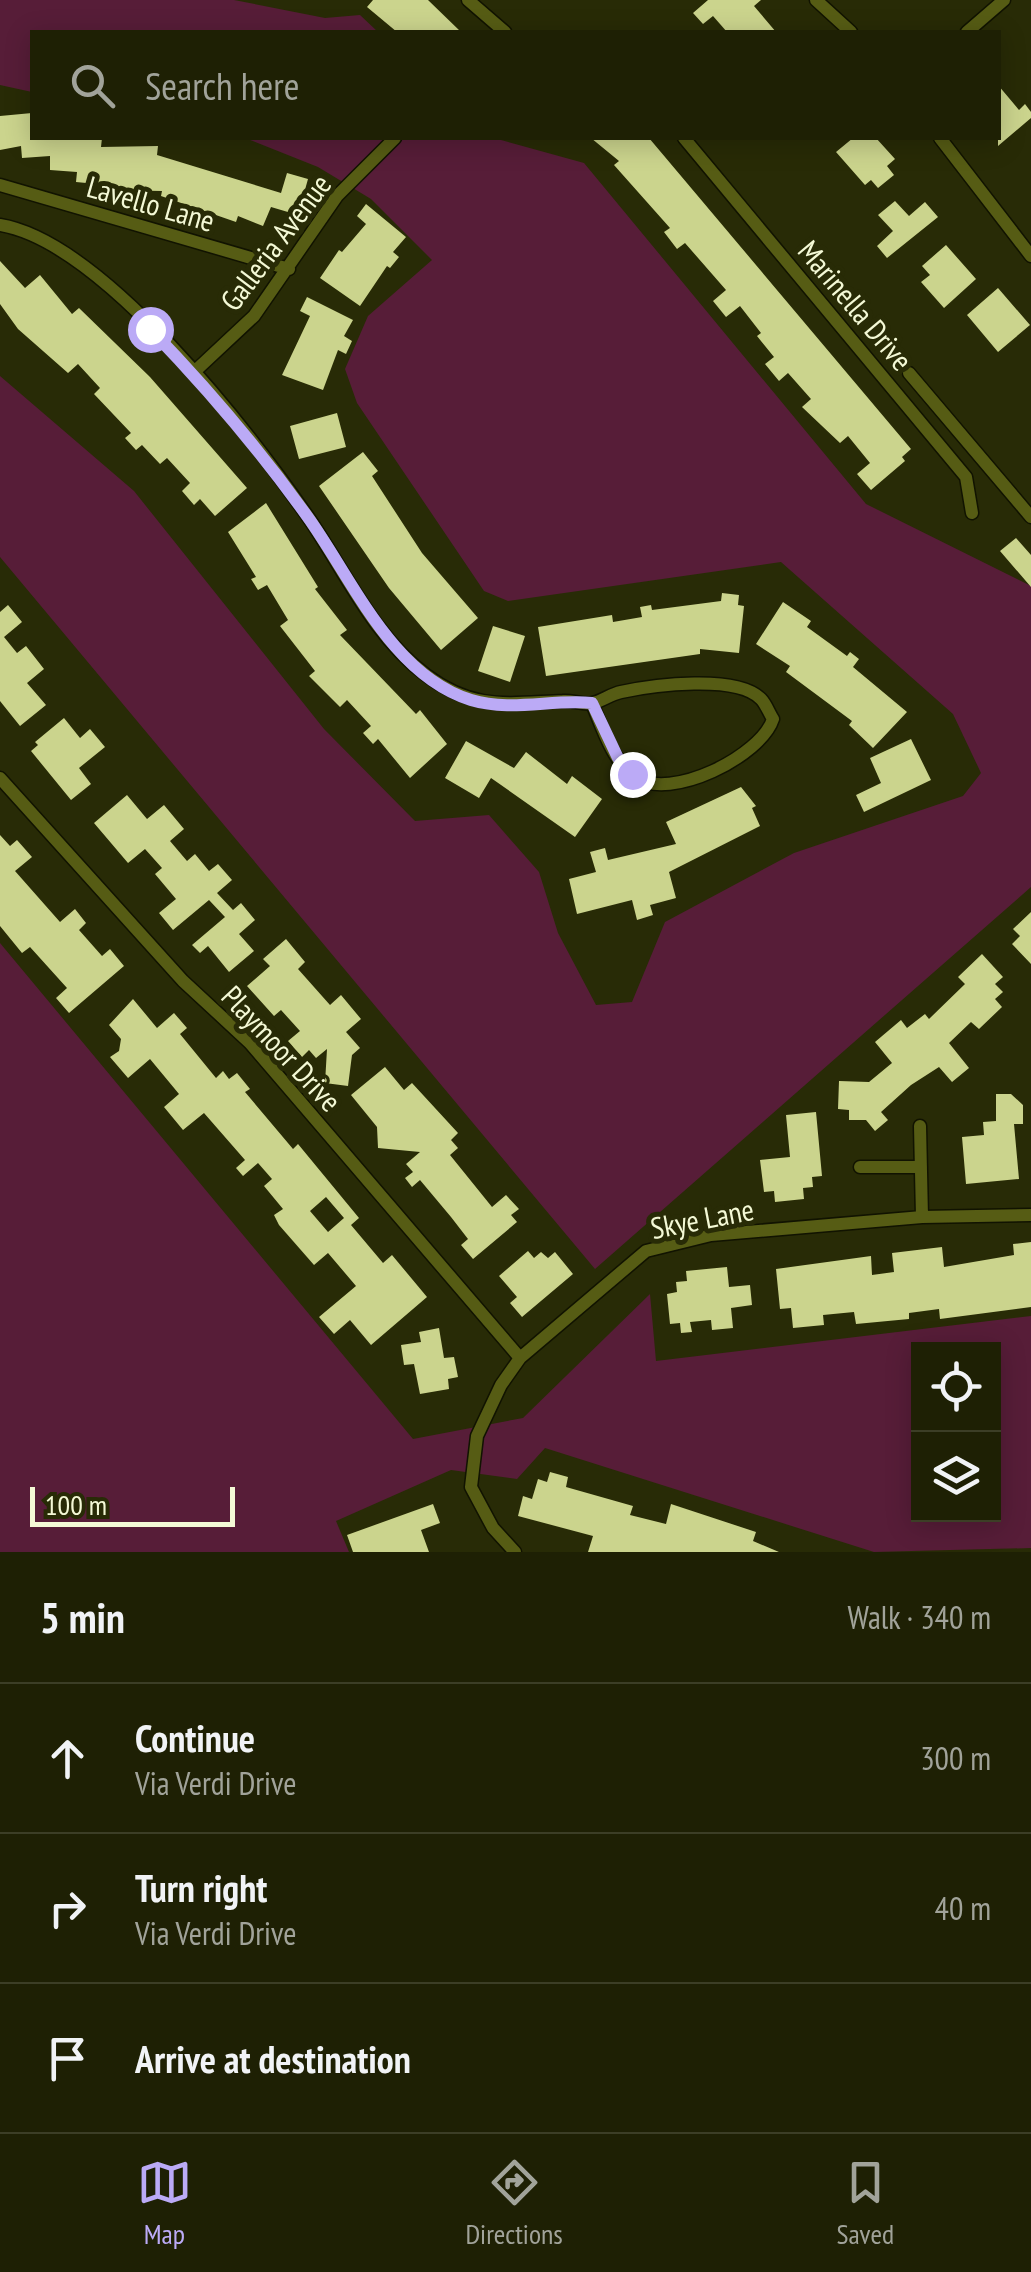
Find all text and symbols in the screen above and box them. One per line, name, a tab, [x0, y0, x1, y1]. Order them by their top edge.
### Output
search box	[30, 30, 1001, 140]
icon: search	[65, 58, 120, 113]
text: Search here	[145, 61, 299, 110]
street label: Lavello Lane	[83, 166, 219, 240]
street label: Galleria Avenue	[211, 166, 339, 318]
street label: Marinella Drive	[790, 232, 922, 378]
route start	[128, 307, 174, 353]
route end	[610, 752, 656, 798]
street label: Playmoor Drive	[214, 977, 350, 1119]
street label: Skye Lane	[647, 1189, 757, 1247]
map controls	[911, 1342, 1001, 1522]
button: locate	[911, 1342, 1001, 1432]
button: layers	[911, 1432, 1001, 1522]
scale bar	[30, 1482, 235, 1526]
text: 100 m	[45, 1486, 107, 1523]
text: 5 min	[40, 1590, 125, 1645]
text: Walk · 340 m	[847, 1596, 991, 1638]
text: Continue	[135, 1713, 255, 1762]
icon: ahead	[40, 1731, 95, 1786]
text: 300 m	[920, 1737, 991, 1779]
text: Via Verdi Drive	[135, 1762, 297, 1804]
text: Turn right	[135, 1863, 267, 1912]
icon: right	[40, 1881, 95, 1936]
text: 40 m	[935, 1887, 991, 1929]
text: Via Verdi Drive	[135, 1912, 297, 1954]
icon: arrive	[40, 2031, 95, 2086]
text: Arrive at destination	[135, 2034, 411, 2083]
tab: Map	[137, 2155, 192, 2252]
tab: Directions	[465, 2155, 563, 2252]
tab: Saved	[836, 2155, 894, 2252]

